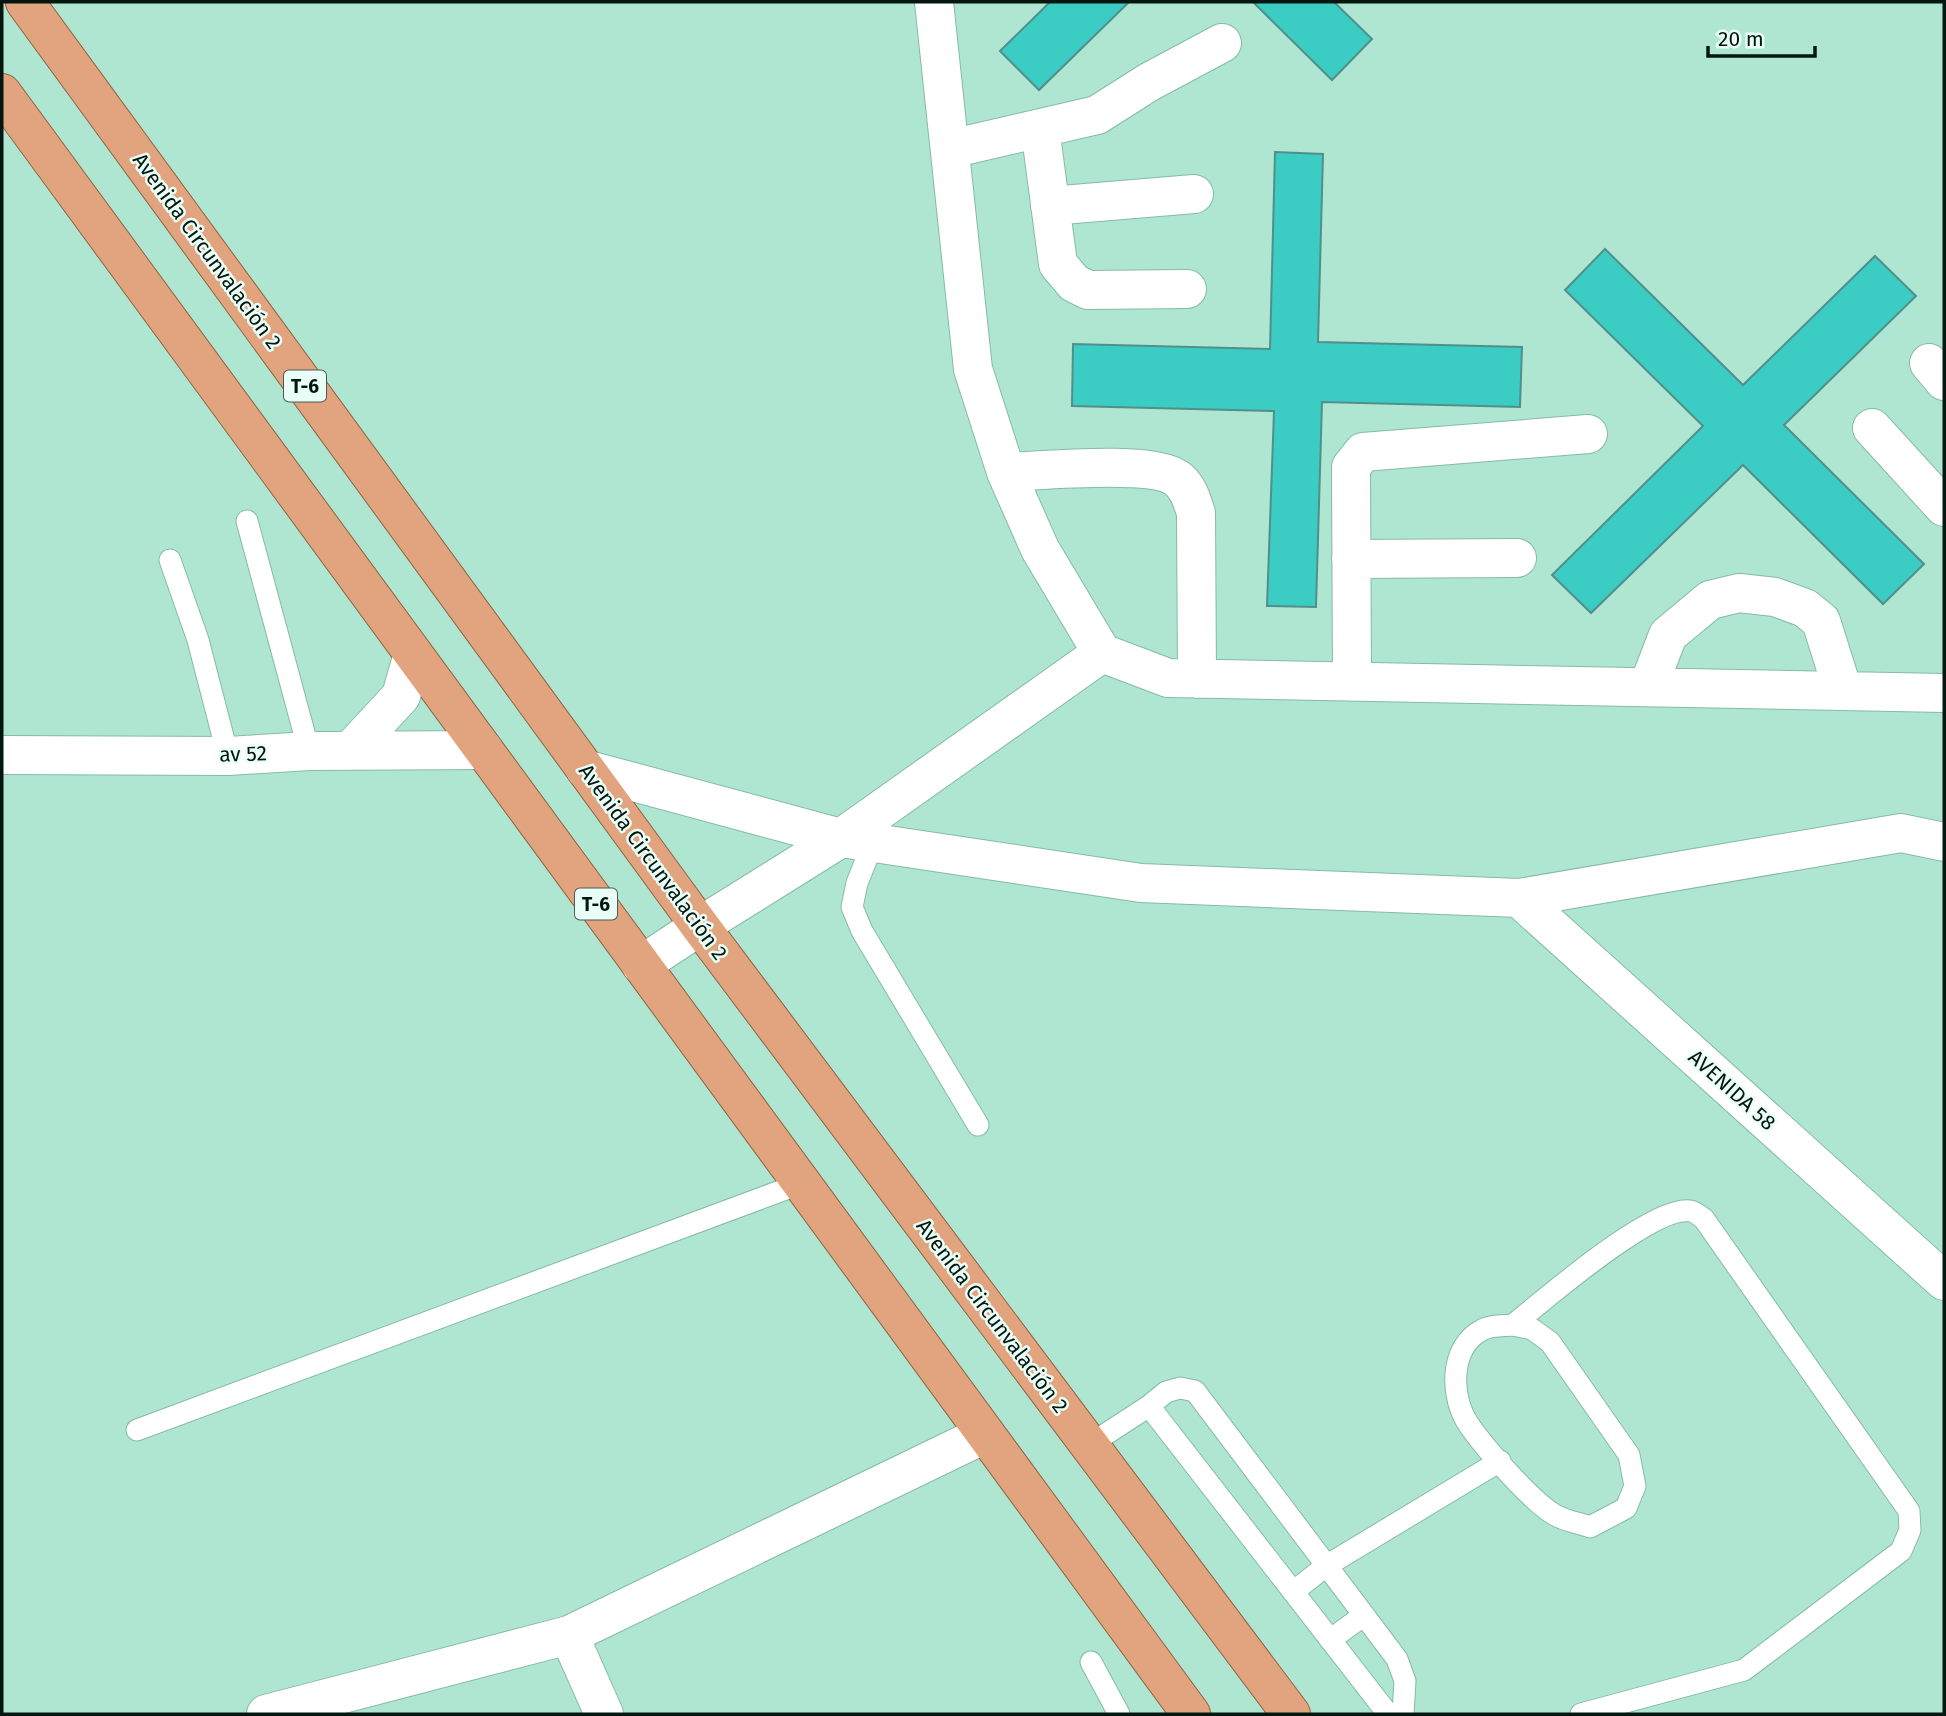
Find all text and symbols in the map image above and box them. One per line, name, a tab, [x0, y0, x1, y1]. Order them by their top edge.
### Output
scale bar	[1708, 14, 1815, 58]
text: 20 m	[1718, 26, 1764, 52]
street label: Avenida Circunvalación 2	[127, 148, 287, 354]
road number: T-6	[284, 370, 326, 402]
street label: av 52	[219, 740, 267, 768]
street label: Avenida Circunvalación 2	[573, 759, 733, 965]
road number: T-6	[575, 888, 617, 920]
street label: AVENIDA 58	[1683, 1044, 1781, 1136]
street label: Avenida Circunvalación 2	[911, 1214, 1073, 1418]

